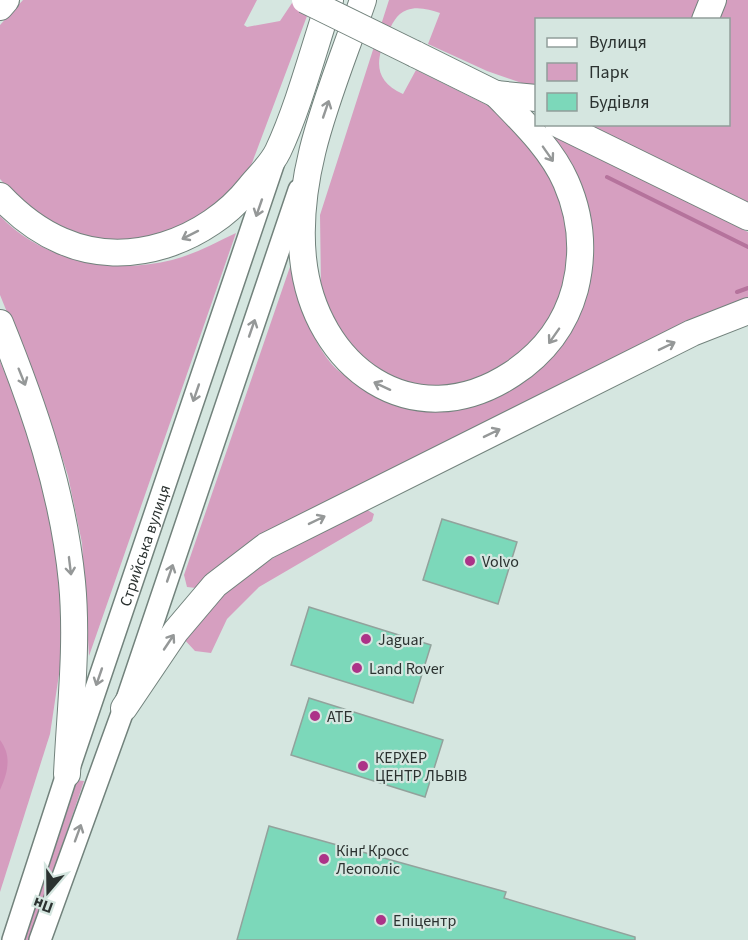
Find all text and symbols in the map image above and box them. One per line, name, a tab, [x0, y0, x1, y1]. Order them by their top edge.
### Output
legend	[535, 18, 730, 126]
text: Вулиця	[589, 30, 647, 55]
text: Парк	[589, 60, 629, 85]
text: Будівля	[589, 90, 649, 115]
one-way arrow	[322, 100, 333, 119]
one-way arrow	[542, 145, 554, 161]
one-way arrow	[252, 199, 263, 217]
one-way arrow	[182, 230, 200, 242]
one-way arrow	[247, 319, 258, 338]
one-way arrow	[548, 327, 560, 344]
one-way arrow	[657, 340, 675, 352]
one-way arrow	[17, 367, 28, 386]
one-way arrow	[373, 379, 391, 391]
one-way arrow	[190, 383, 201, 402]
one-way arrow	[483, 427, 501, 439]
street label: Стрийська вулиця	[114, 482, 176, 609]
one-way arrow	[308, 514, 326, 525]
place label: Volvo	[482, 551, 519, 573]
marker: Volvo	[463, 554, 477, 568]
one-way arrow	[65, 555, 76, 575]
one-way arrow	[165, 564, 176, 583]
place label: Jaguar	[378, 629, 425, 651]
marker: Jaguar	[359, 632, 373, 646]
one-way arrow	[163, 634, 175, 651]
place label: Land Rover	[369, 658, 445, 680]
marker: Land Rover	[350, 661, 364, 675]
one-way arrow	[93, 667, 104, 686]
place label: АТБ	[327, 706, 353, 728]
marker: АТБ	[308, 709, 322, 723]
place label: КЕРХЕР ЦЕНТР ЛЬВІВ	[375, 747, 467, 787]
marker: КЕРХЕР ЦЕНТР ЛЬВІВ	[356, 759, 370, 773]
one-way arrow	[74, 824, 85, 843]
place label: Кінґ Кросс Леополіс	[336, 840, 409, 880]
marker: Кінґ Кросс Леополіс	[317, 852, 331, 866]
north arrow	[18, 862, 78, 922]
text: Пн	[30, 891, 56, 919]
place label: Епіцентр	[393, 910, 456, 932]
marker: Епіцентр	[374, 913, 388, 927]

